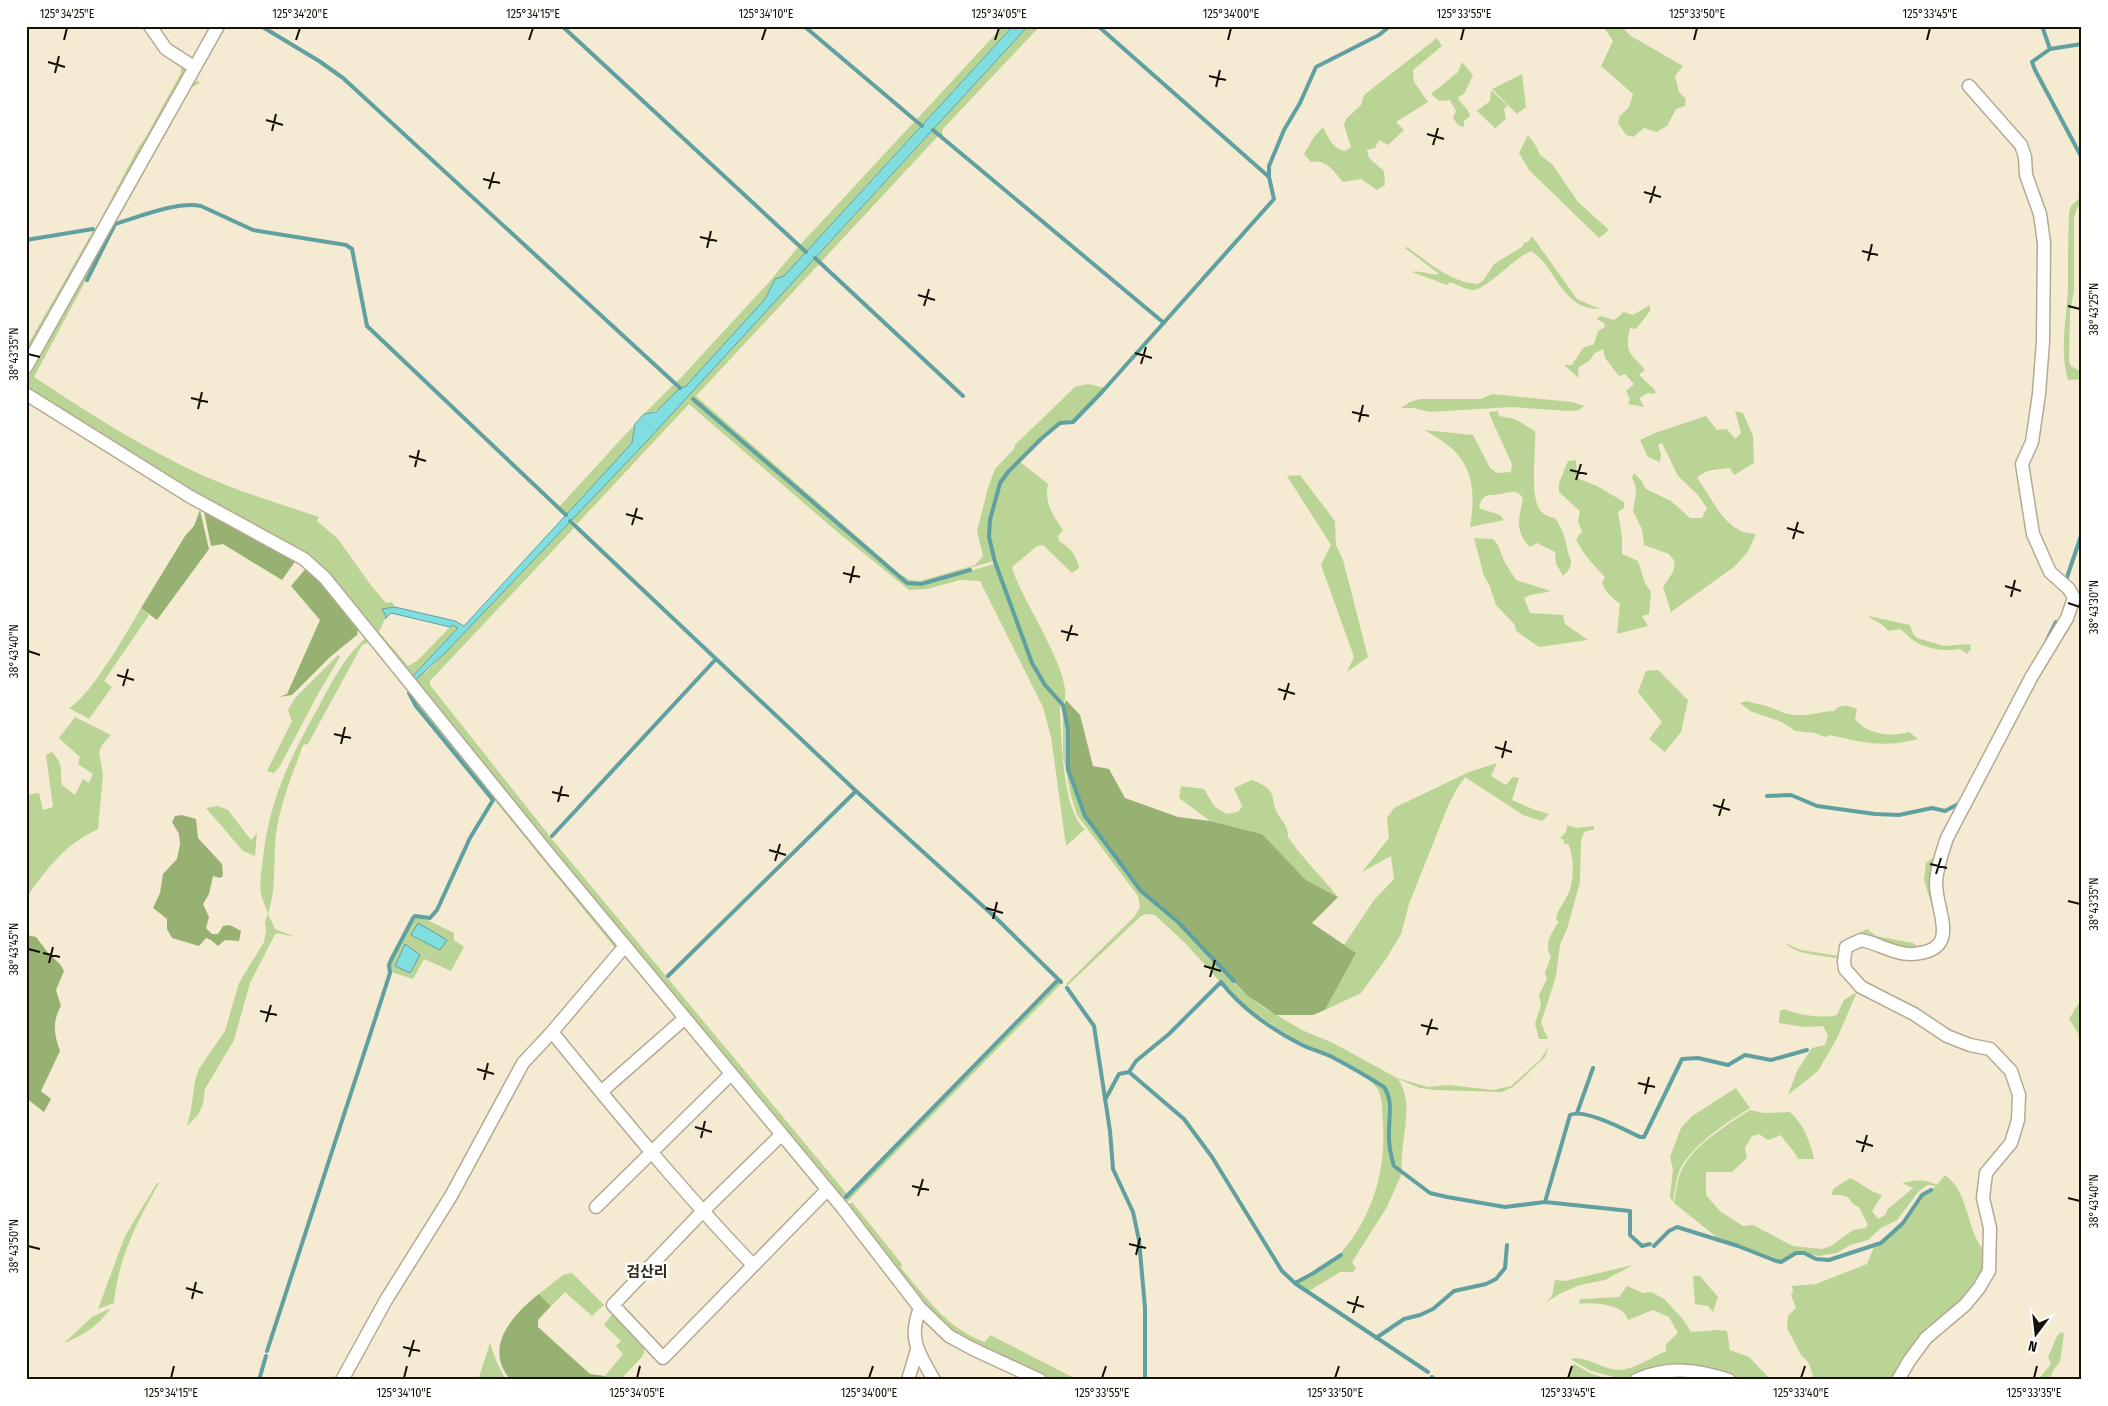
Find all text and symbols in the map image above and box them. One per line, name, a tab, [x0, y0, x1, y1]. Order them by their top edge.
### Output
text: 125°34'25"E	[40, 7, 95, 21]
text: 125°34'20"E	[272, 7, 328, 21]
text: 125°34'15"E	[506, 7, 560, 21]
text: 125°34'10"E	[739, 7, 794, 21]
text: 125°34'05"E	[971, 7, 1027, 21]
text: 125°34'00"E	[1203, 7, 1260, 21]
text: 125°33'55"E	[1437, 7, 1492, 21]
text: 125°33'50"E	[1669, 7, 1725, 21]
text: 125°33'45"E	[1903, 7, 1958, 21]
text: 38°43'25"N	[2087, 283, 2101, 335]
text: 38°43'35"N	[7, 328, 21, 380]
text: 38°43'30"N	[2087, 580, 2101, 634]
text: 38°43'40"N	[7, 624, 21, 678]
text: 38°43'35"N	[2087, 878, 2101, 930]
text: 38°43'45"N	[7, 923, 21, 975]
text: 38°43'40"N	[2087, 1174, 2101, 1228]
text: 38°43'50"N	[7, 1219, 21, 1273]
district label: 검산리	[626, 1263, 668, 1281]
north arrow	[2010, 1308, 2060, 1358]
text: N	[2027, 1337, 2039, 1355]
text: 125°34'15"E	[144, 1386, 198, 1400]
text: 125°34'10"E	[377, 1386, 432, 1400]
text: 125°34'05"E	[609, 1386, 665, 1400]
text: 125°34'00"E	[841, 1386, 898, 1400]
text: 125°33'55"E	[1075, 1386, 1130, 1400]
text: 125°33'50"E	[1307, 1386, 1363, 1400]
text: 125°33'45"E	[1541, 1386, 1596, 1400]
text: 125°33'40"E	[1773, 1386, 1829, 1400]
text: 125°33'35"E	[2007, 1386, 2062, 1400]

